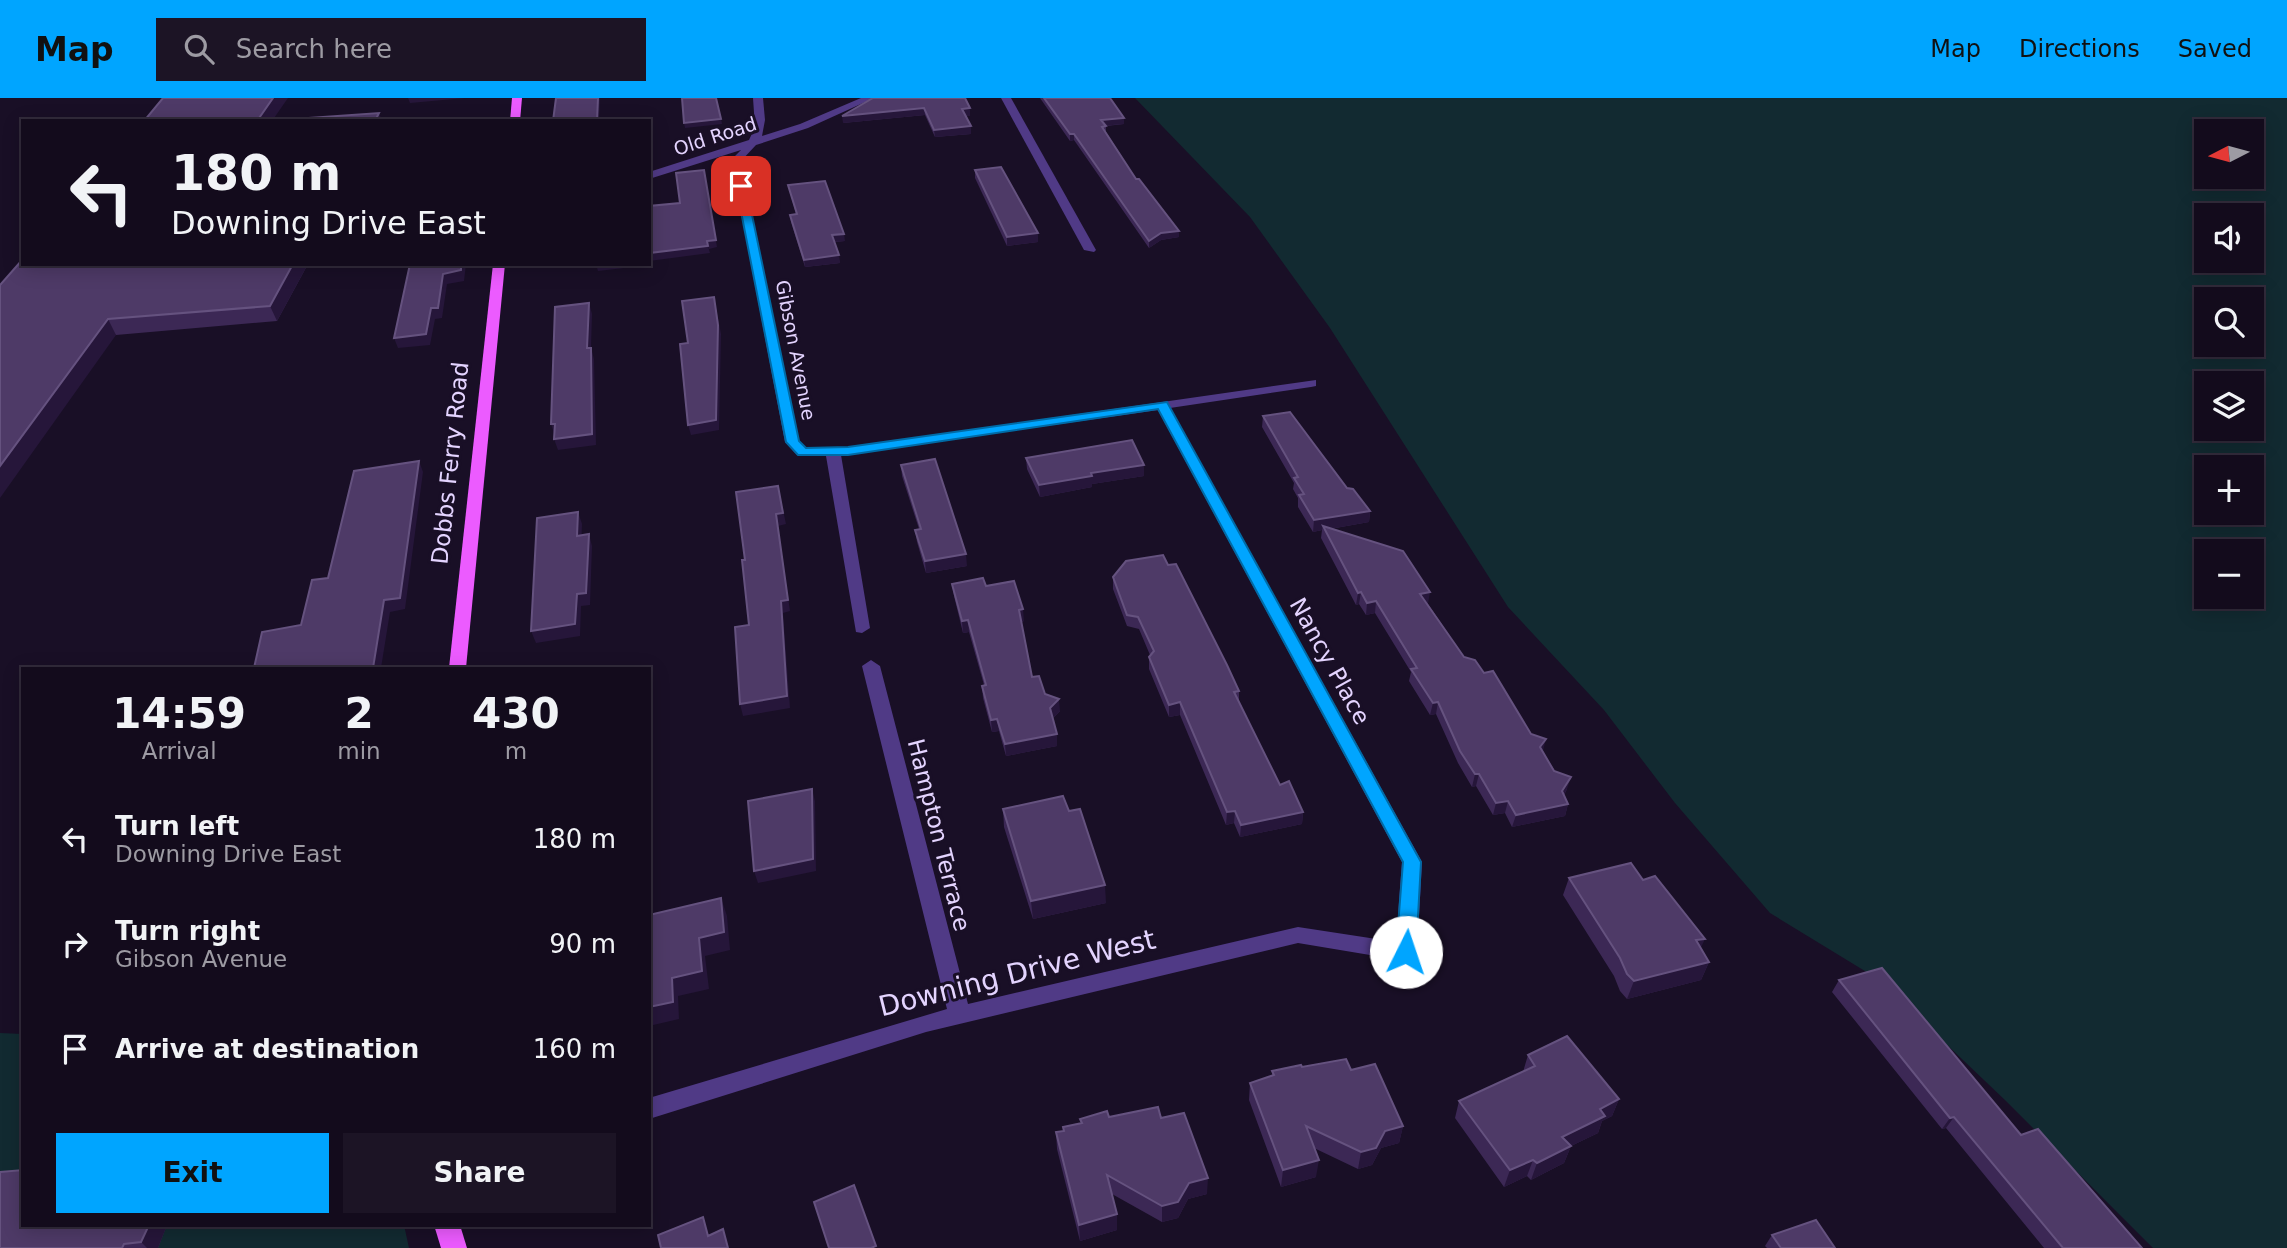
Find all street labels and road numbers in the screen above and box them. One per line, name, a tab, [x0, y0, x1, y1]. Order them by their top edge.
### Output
street label: Old Road	[671, 112, 759, 160]
street label: Gibson Avenue	[772, 278, 820, 422]
street label: Dobbs Ferry Road	[426, 360, 474, 566]
street label: Nancy Place	[1285, 593, 1375, 729]
street label: Hampton Terrace	[903, 736, 975, 934]
street label: Downing Drive West	[875, 923, 1159, 1023]

